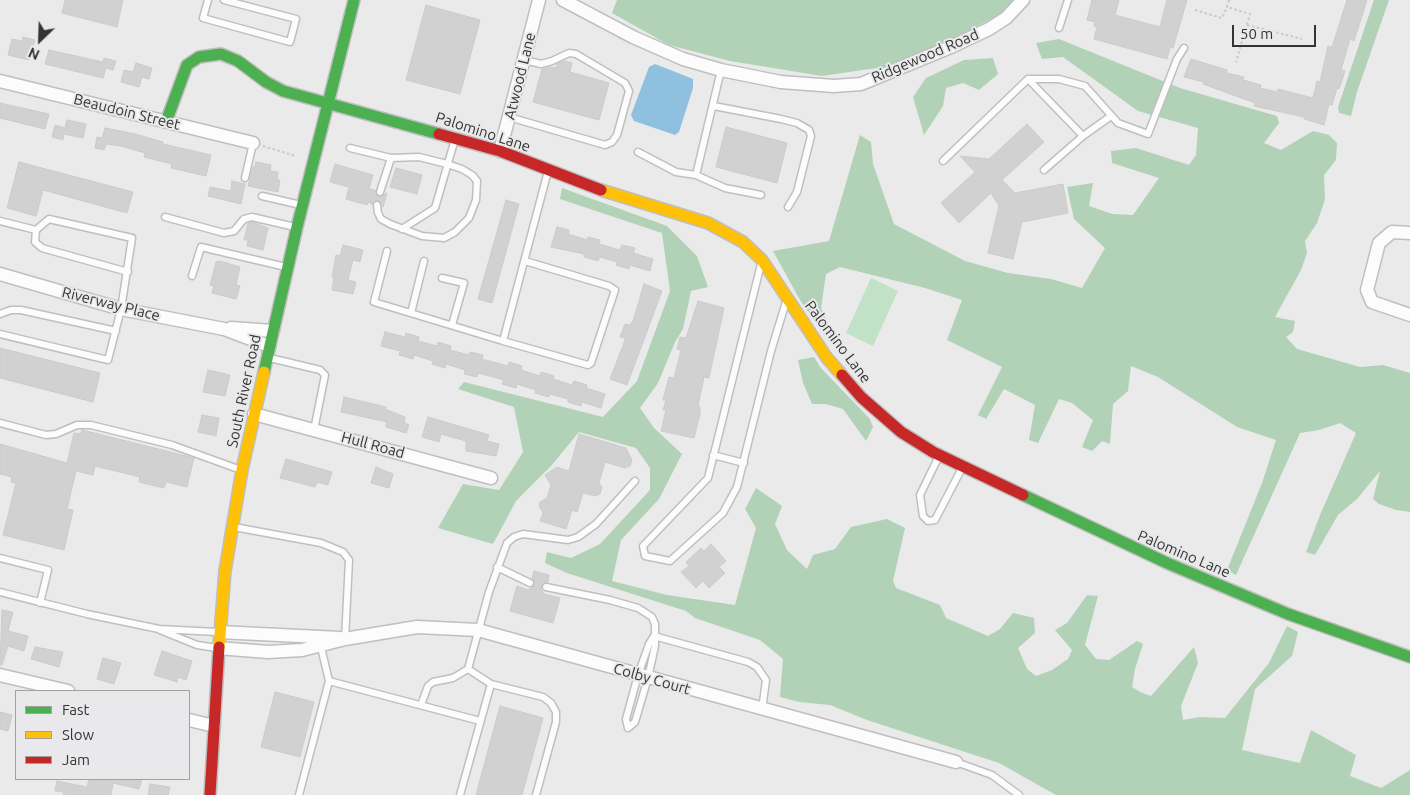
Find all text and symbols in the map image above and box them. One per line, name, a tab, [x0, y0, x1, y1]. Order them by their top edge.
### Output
north arrow	[15, 15, 65, 65]
scale bar	[1235, 15, 1319, 47]
street label: Ridgewood Road	[869, 25, 981, 87]
text: 50 m	[1240, 25, 1273, 42]
street label: Atwood Lane	[500, 31, 540, 121]
text: N	[26, 44, 42, 63]
street label: Beaudoin Street	[72, 90, 182, 134]
street label: Palomino Lane	[433, 108, 533, 156]
street label: Riverway Place	[60, 283, 162, 325]
street label: Palomino Lane	[801, 297, 875, 387]
street label: South River Road	[223, 333, 265, 449]
street label: Hull Road	[339, 428, 407, 462]
street label: Palomino Lane	[1135, 526, 1233, 582]
street label: Colby Court	[611, 659, 693, 699]
legend	[15, 690, 190, 780]
text: Fast	[62, 701, 89, 718]
text: Slow	[62, 726, 94, 743]
text: Jam	[62, 751, 90, 768]

